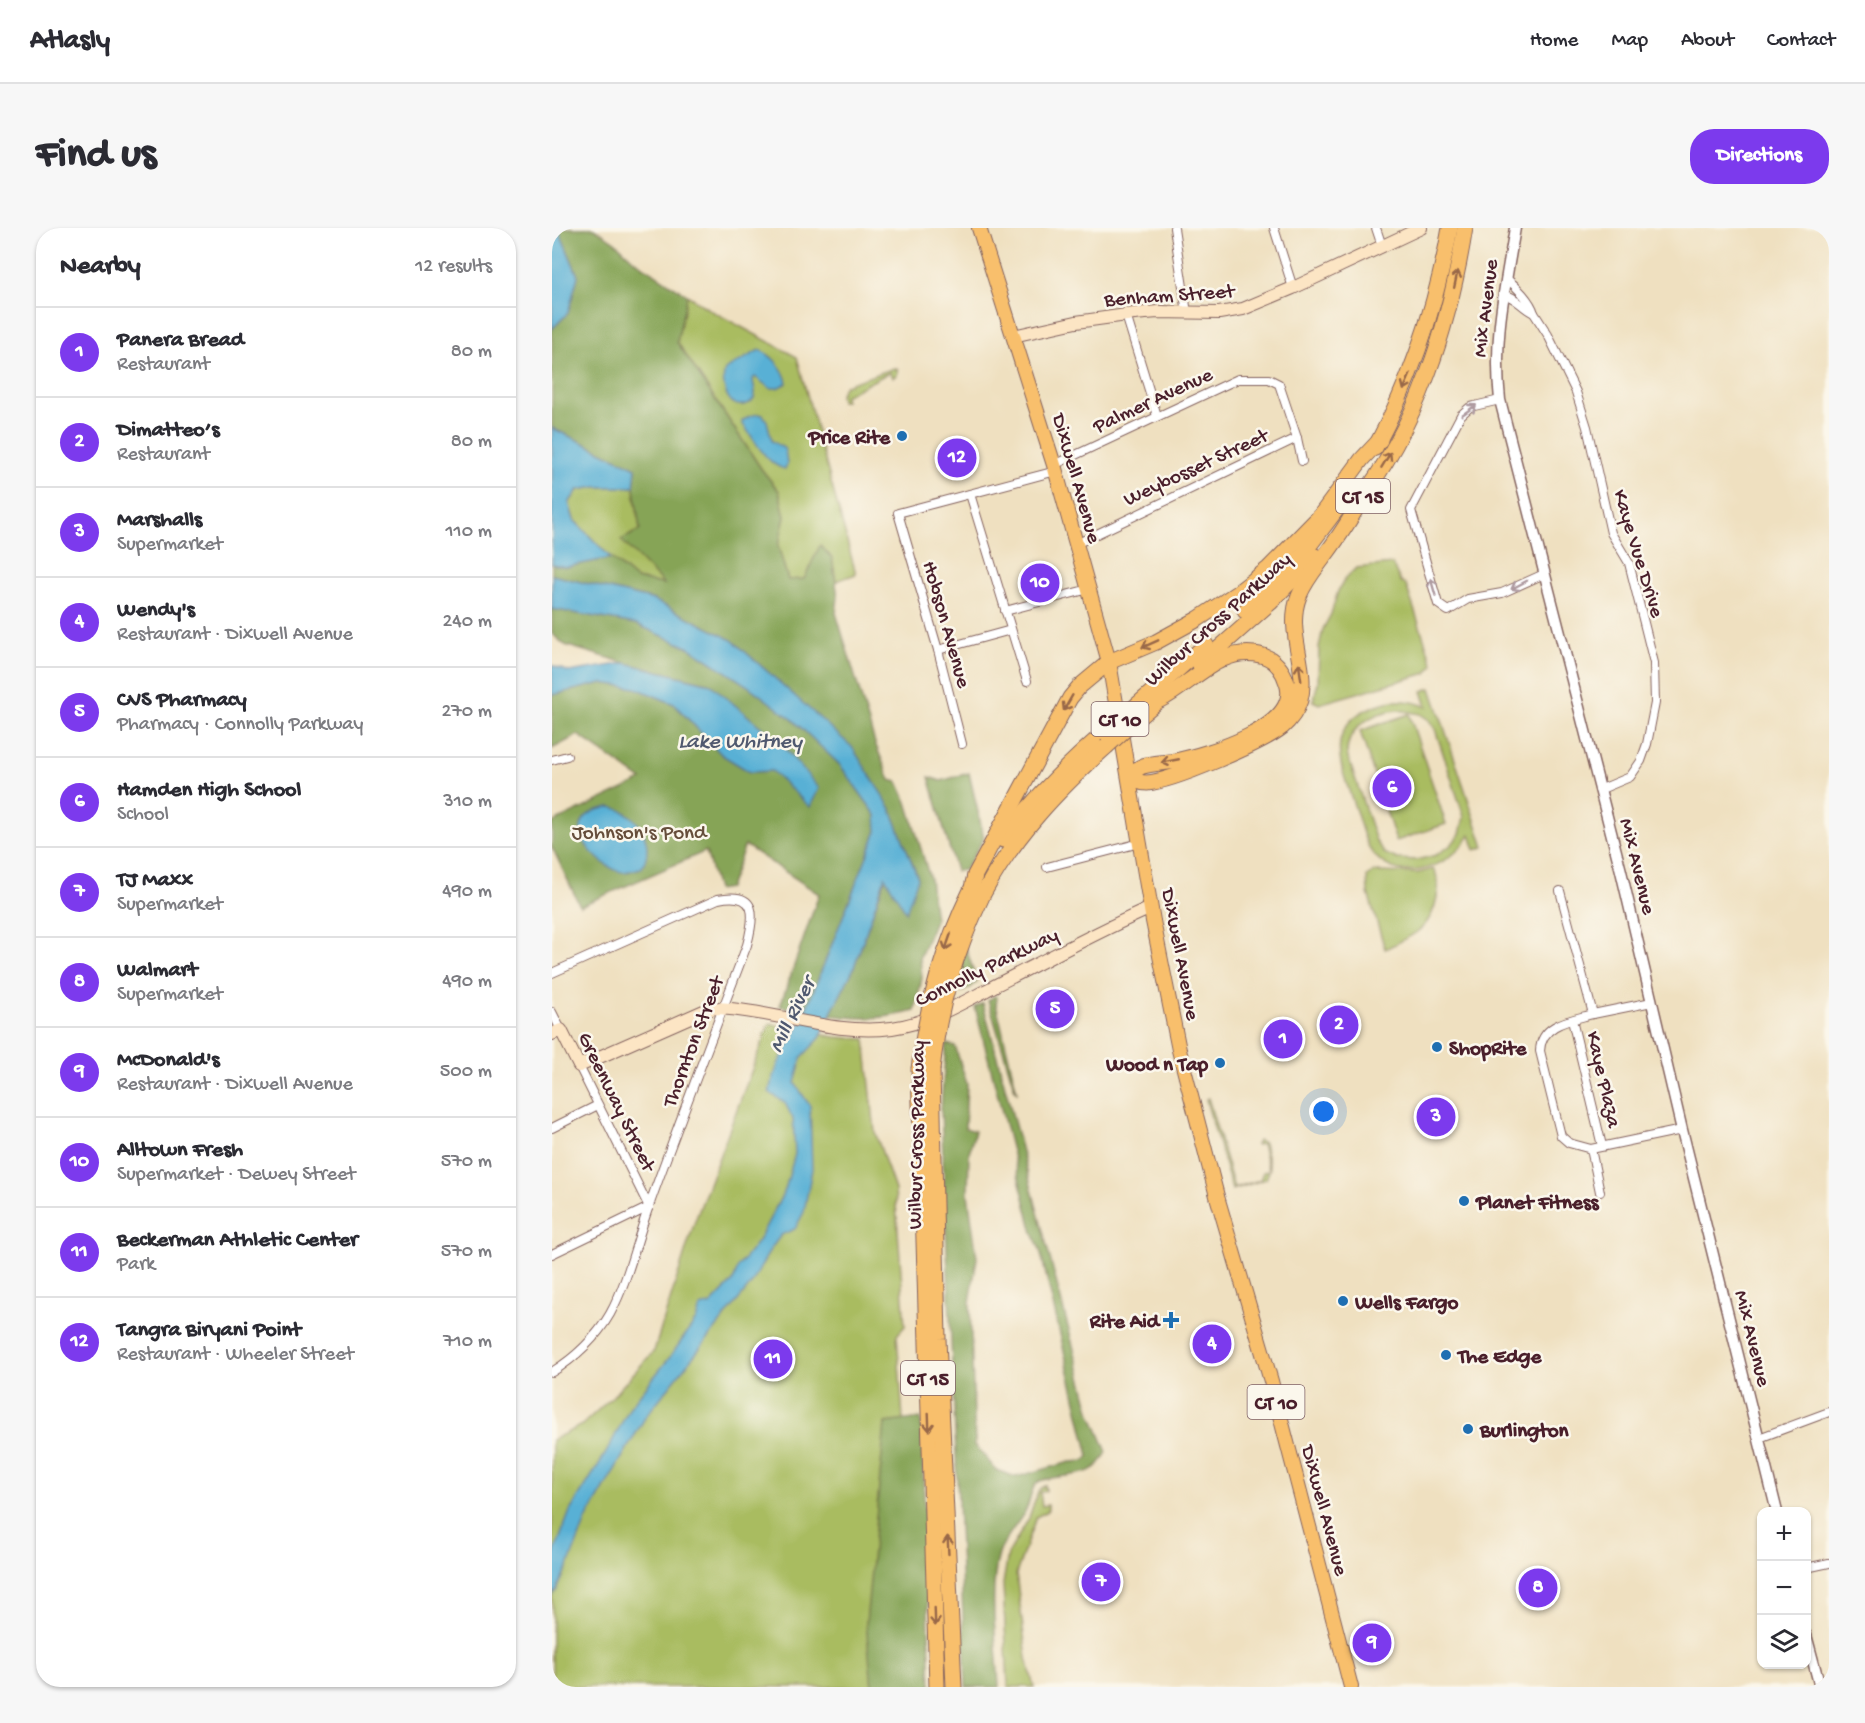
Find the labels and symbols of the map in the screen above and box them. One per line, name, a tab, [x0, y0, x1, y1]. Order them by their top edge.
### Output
street label: Mix Avenue	[1469, 257, 1506, 359]
one-way arrow	[1451, 270, 1462, 289]
street label: Benham Street	[1102, 280, 1238, 315]
street label: Palmer Avenue	[1089, 363, 1218, 441]
one-way arrow	[1401, 373, 1412, 391]
one-way arrow	[1460, 404, 1476, 416]
street label: Dixwell Avenue	[1044, 409, 1105, 548]
street label: Weybosset Street	[1120, 424, 1275, 514]
place label: Price Rite	[808, 427, 891, 452]
marker: Price Rite	[895, 429, 909, 443]
pin: 12	[938, 436, 976, 480]
one-way arrow	[1381, 452, 1393, 469]
road number: CT 15	[1336, 479, 1390, 513]
street label: Kaye Vue Drive	[1605, 487, 1668, 622]
street label: Wilbur Cross Parkway	[1141, 548, 1298, 693]
street label: Hobson Avenue	[915, 559, 975, 692]
pin: 10	[1020, 560, 1060, 606]
one-way arrow	[1427, 578, 1438, 597]
one-way arrow	[1511, 579, 1528, 591]
one-way arrow	[1141, 640, 1159, 651]
one-way arrow	[1294, 662, 1305, 682]
one-way arrow	[1062, 694, 1074, 711]
road number: CT 10	[1092, 702, 1148, 736]
water label: Lake Whitney	[678, 730, 803, 756]
one-way arrow	[1161, 756, 1181, 767]
pin: 6	[1372, 766, 1412, 810]
street label: Mix Avenue	[1612, 816, 1660, 919]
park label: Johnson's Pond	[572, 822, 708, 847]
street label: Dixwell Avenue	[1153, 885, 1204, 1024]
street label: Connolly Parkway	[912, 924, 1063, 1015]
one-way arrow	[942, 932, 953, 951]
water label: Mill River	[764, 970, 825, 1057]
street label: Thornton Street	[658, 971, 733, 1112]
pin: 5	[1036, 986, 1074, 1032]
pin: 2	[1320, 1002, 1358, 1048]
pin: 1	[1264, 1016, 1302, 1062]
street label: Greenway Street	[570, 1029, 660, 1178]
street label: Kaye Plaza	[1578, 1029, 1625, 1132]
place label: ShopRite	[1449, 1038, 1527, 1063]
street label: Wilbur Cross Parkway	[904, 1040, 933, 1230]
marker: ShopRite	[1430, 1040, 1444, 1054]
place label: Wood n Tap	[1105, 1054, 1209, 1079]
marker: Wood n Tap	[1213, 1056, 1227, 1070]
pin: 3	[1416, 1094, 1456, 1140]
your location	[1309, 1097, 1338, 1126]
place label: Planet Fitness	[1475, 1192, 1600, 1217]
marker: Planet Fitness	[1457, 1194, 1471, 1208]
street label: Mix Avenue	[1727, 1288, 1775, 1391]
place label: Wells Fargo	[1354, 1292, 1458, 1317]
marker: Wells Fargo	[1336, 1294, 1350, 1308]
place label: Rite Aid	[1089, 1311, 1162, 1336]
marker: Rite Aid	[1164, 1313, 1178, 1327]
pin: 4	[1192, 1322, 1232, 1366]
pin: 11	[754, 1336, 792, 1382]
place label: The Edge	[1456, 1346, 1543, 1371]
marker: The Edge	[1439, 1348, 1453, 1362]
road number: CT 15	[901, 1361, 955, 1395]
road number: CT 10	[1248, 1385, 1304, 1419]
one-way arrow	[923, 1411, 935, 1431]
place label: Burlington	[1479, 1420, 1570, 1445]
marker: Burlington	[1461, 1422, 1475, 1436]
street label: Dixwell Avenue	[1293, 1441, 1352, 1580]
one-way arrow	[942, 1535, 953, 1555]
pin: 7	[1082, 1560, 1120, 1604]
pin: 8	[1518, 1566, 1558, 1610]
one-way arrow	[929, 1606, 940, 1626]
pin: 9	[1352, 1620, 1392, 1666]

